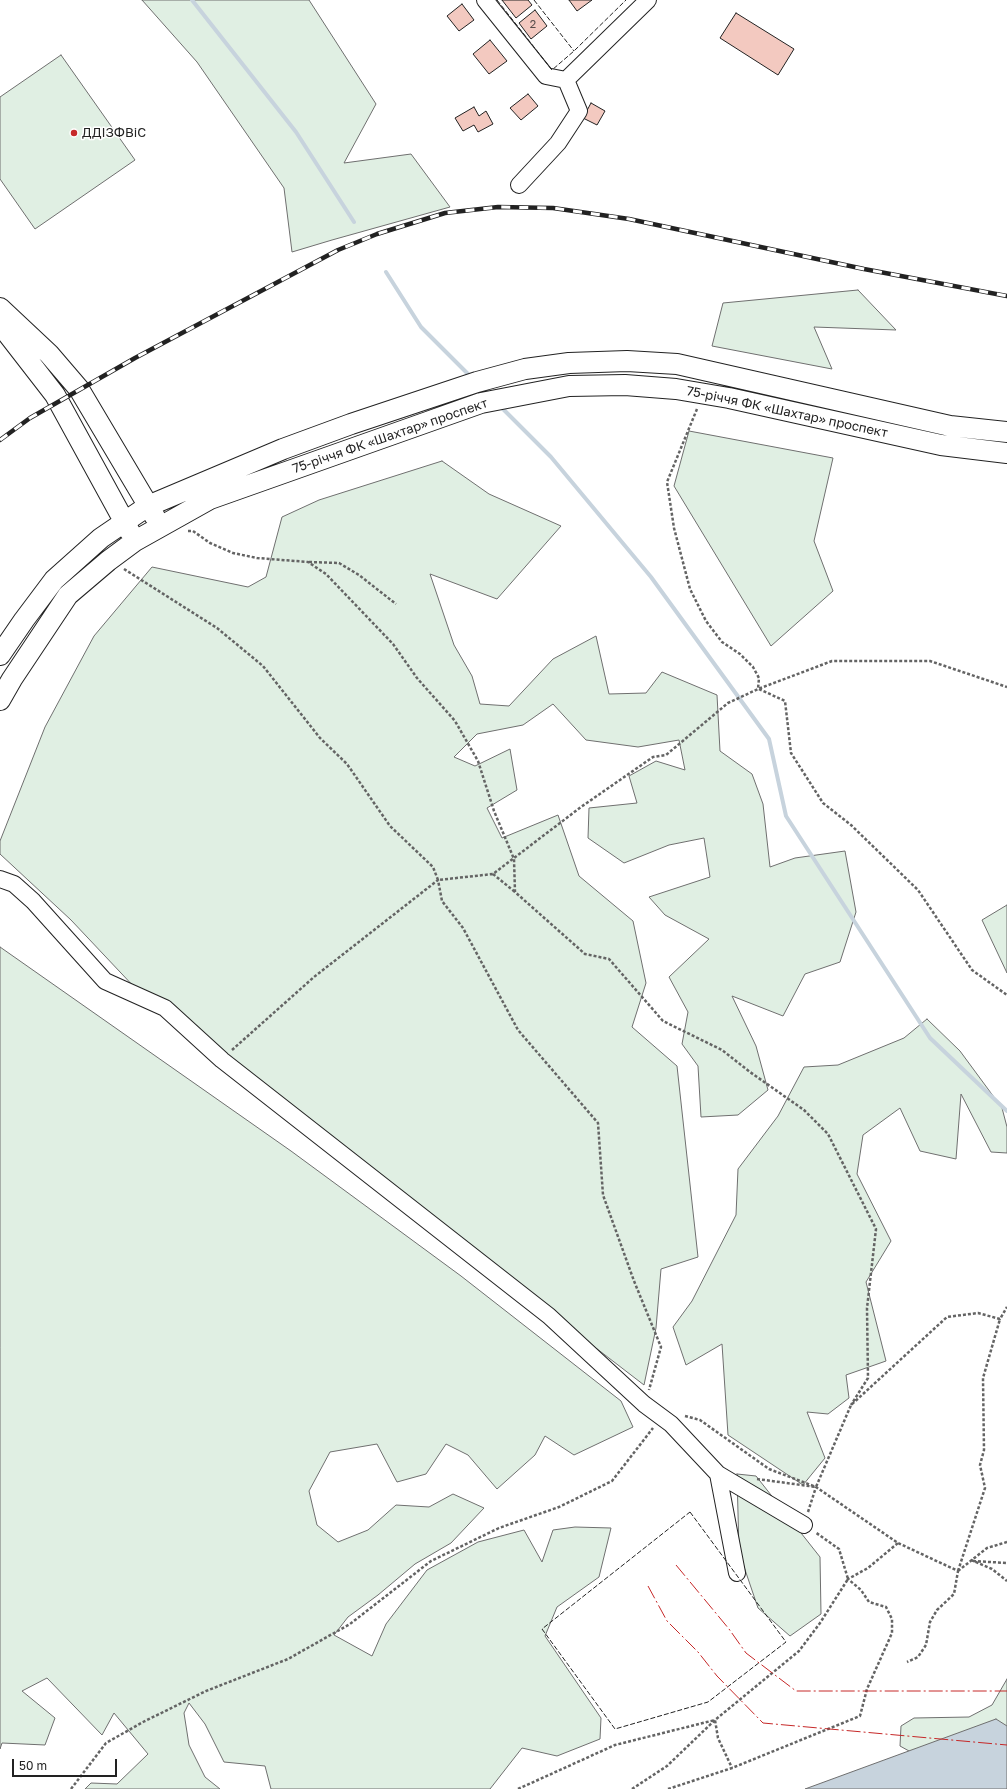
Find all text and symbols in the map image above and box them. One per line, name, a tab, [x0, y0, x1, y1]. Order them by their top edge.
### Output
house number: 2	[530, 18, 536, 32]
place label: ДДІЗФВіС	[82, 125, 146, 141]
marker: ДДІЗФВіС	[69, 128, 79, 138]
street label: 75-річчя ФК «Шахтар» проспект	[685, 383, 889, 441]
street label: 75-річчя ФК «Шахтар» проспект	[290, 395, 490, 477]
scale bar	[14, 1751, 119, 1777]
text: 50 m	[19, 1758, 47, 1773]

